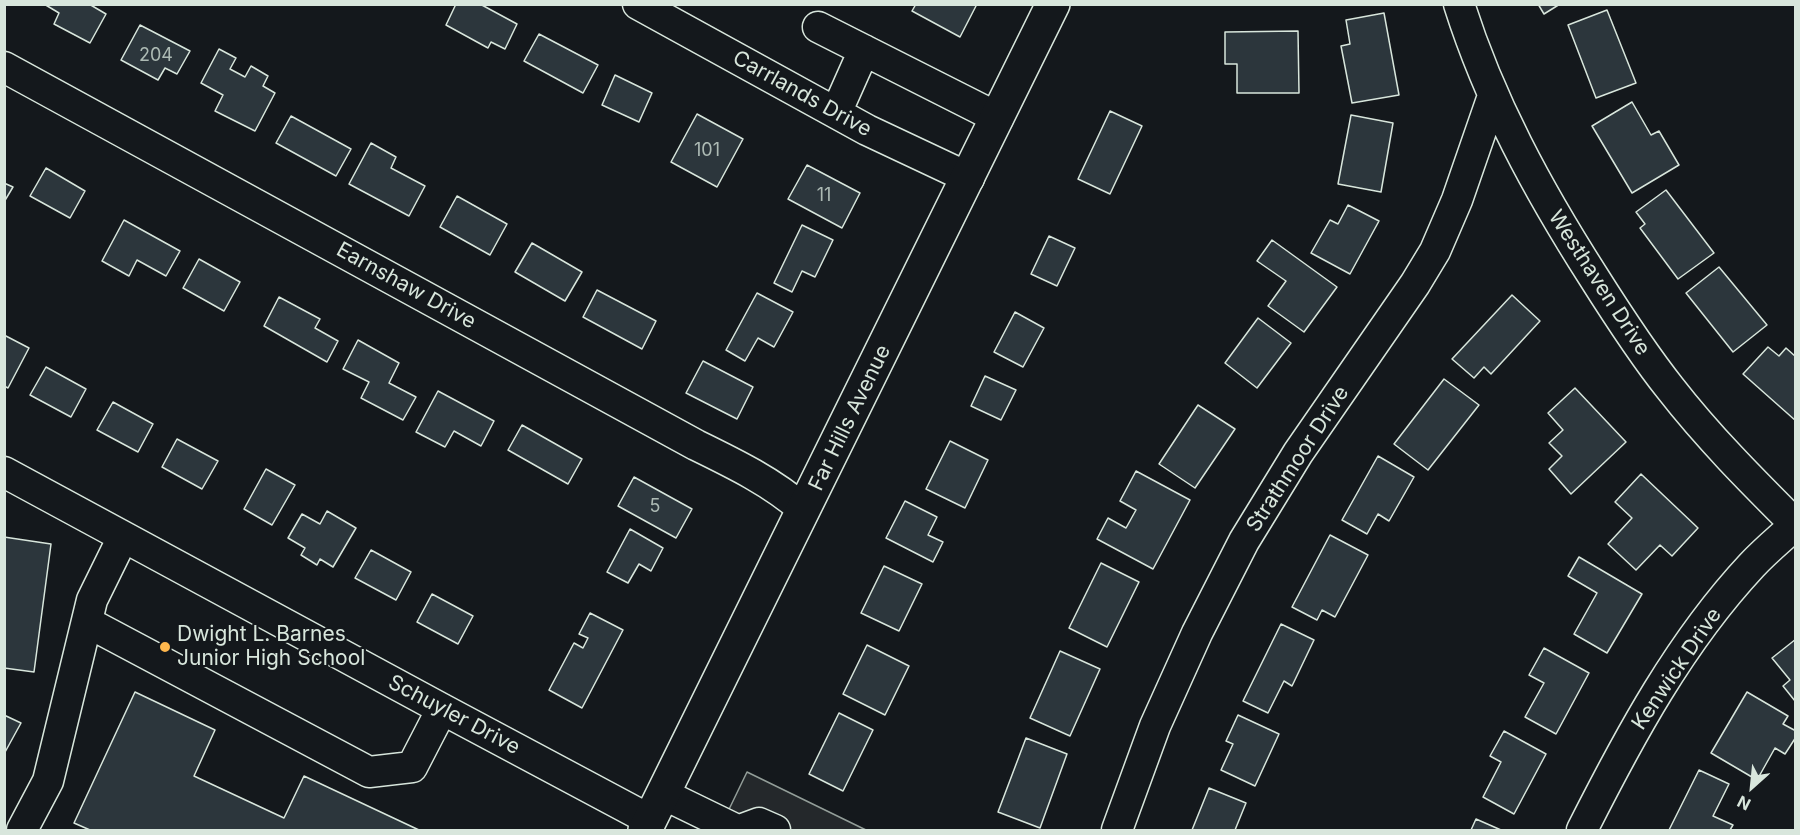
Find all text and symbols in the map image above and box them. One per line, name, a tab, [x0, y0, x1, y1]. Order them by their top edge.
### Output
house number: 204	[139, 45, 173, 67]
street label: Carrlands Drive	[728, 45, 876, 143]
house number: 101	[694, 140, 720, 162]
house number: 11	[817, 185, 831, 207]
street label: Westhaven Drive	[1543, 206, 1655, 360]
street label: Earnshaw Drive	[332, 237, 480, 335]
street label: Far Hills Avenue	[804, 341, 896, 495]
street label: Strathmoor Drive	[1241, 381, 1355, 537]
house number: 5	[650, 496, 660, 518]
street label: Kenwick Drive	[1627, 603, 1727, 735]
place label: Dwight L. Barnes Junior High School	[177, 622, 365, 672]
marker: Dwight L. Barnes Junior High School	[158, 640, 172, 654]
street label: Schuyler Drive	[384, 670, 524, 760]
north arrow	[1722, 757, 1782, 817]
text: N	[1734, 791, 1754, 815]

